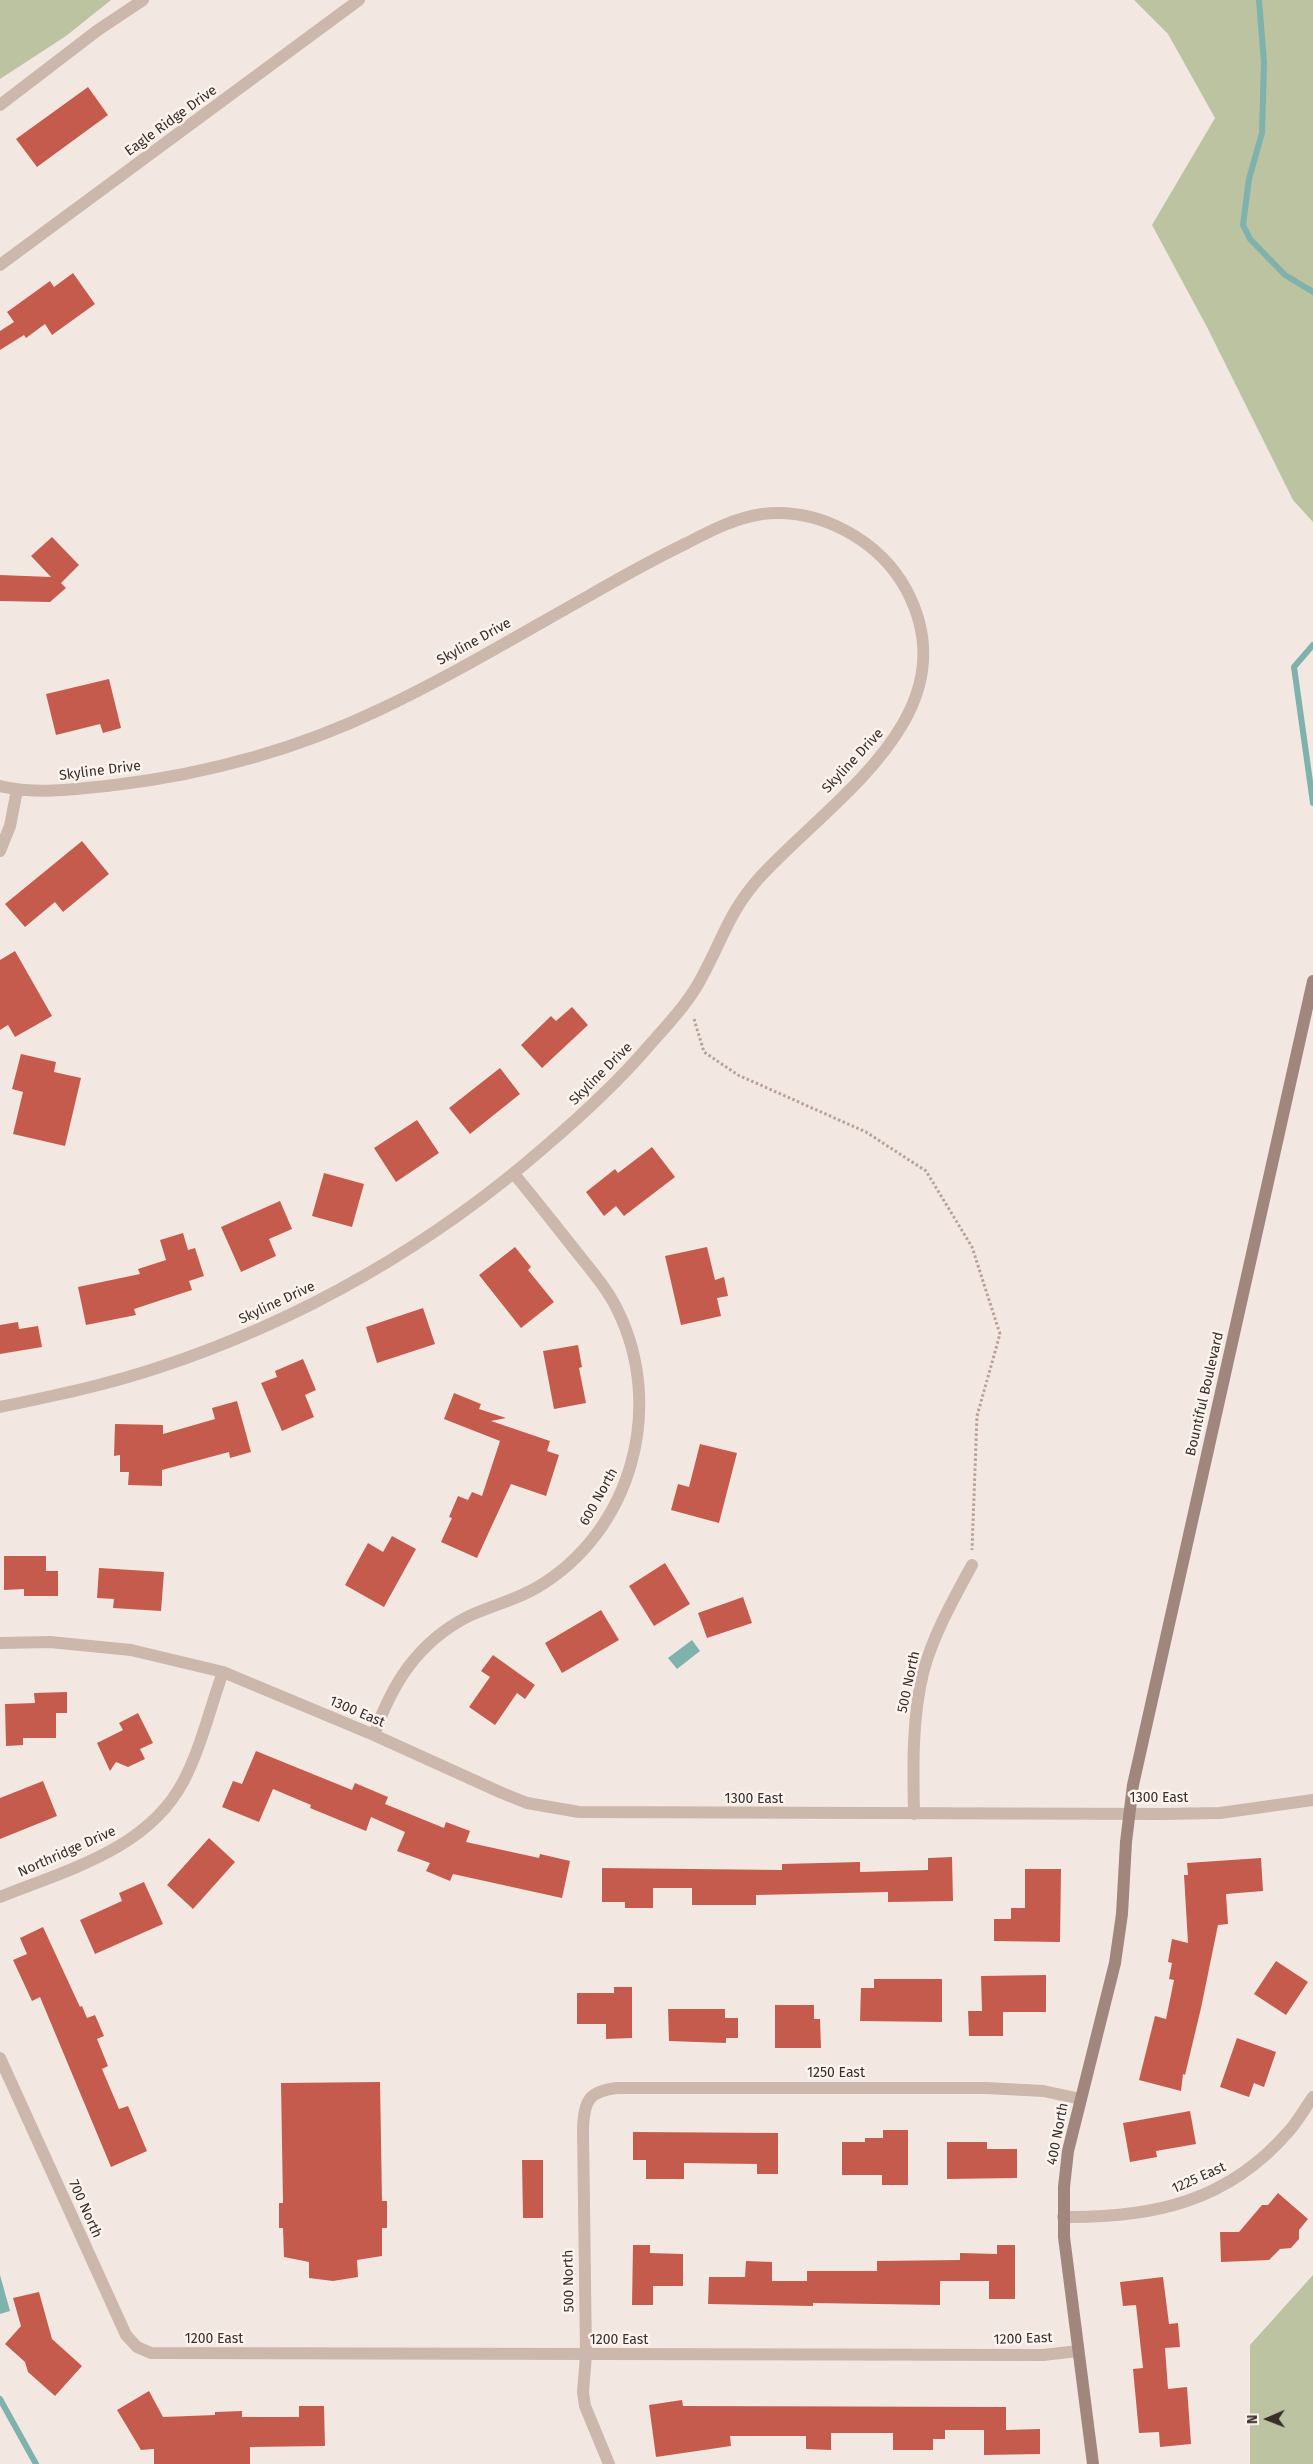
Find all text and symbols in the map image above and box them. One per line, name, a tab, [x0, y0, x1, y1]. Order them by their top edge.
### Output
street label: Eagle Ridge Drive	[122, 82, 220, 160]
street label: Skyline Drive	[434, 615, 514, 669]
street label: Skyline Drive	[819, 725, 887, 797]
street label: Skyline Drive	[58, 758, 142, 784]
street label: Skyline Drive	[566, 1039, 636, 1109]
street label: Skyline Drive	[236, 1278, 318, 1328]
street label: Bountiful Boulevard	[1183, 1330, 1227, 1458]
street label: 600 North	[576, 1465, 622, 1529]
street label: 500 North	[894, 1650, 924, 1714]
street label: 1300 East	[327, 1693, 387, 1731]
street label: 1300 East	[1130, 1790, 1188, 1806]
street label: 1300 East	[725, 1791, 783, 1807]
street label: Northridge Drive	[15, 1823, 119, 1881]
street label: 1250 East	[807, 2065, 865, 2081]
street label: 400 North	[1044, 2101, 1072, 2167]
street label: 1225 East	[1170, 2159, 1228, 2197]
street label: 700 North	[65, 2177, 105, 2241]
street label: 500 North	[560, 2249, 578, 2313]
street label: 1200 East	[993, 2330, 1053, 2348]
street label: 1200 East	[185, 2331, 243, 2347]
street label: 1200 East	[590, 2332, 648, 2348]
north arrow	[1243, 2394, 1293, 2444]
text: N	[1244, 2414, 1261, 2424]

